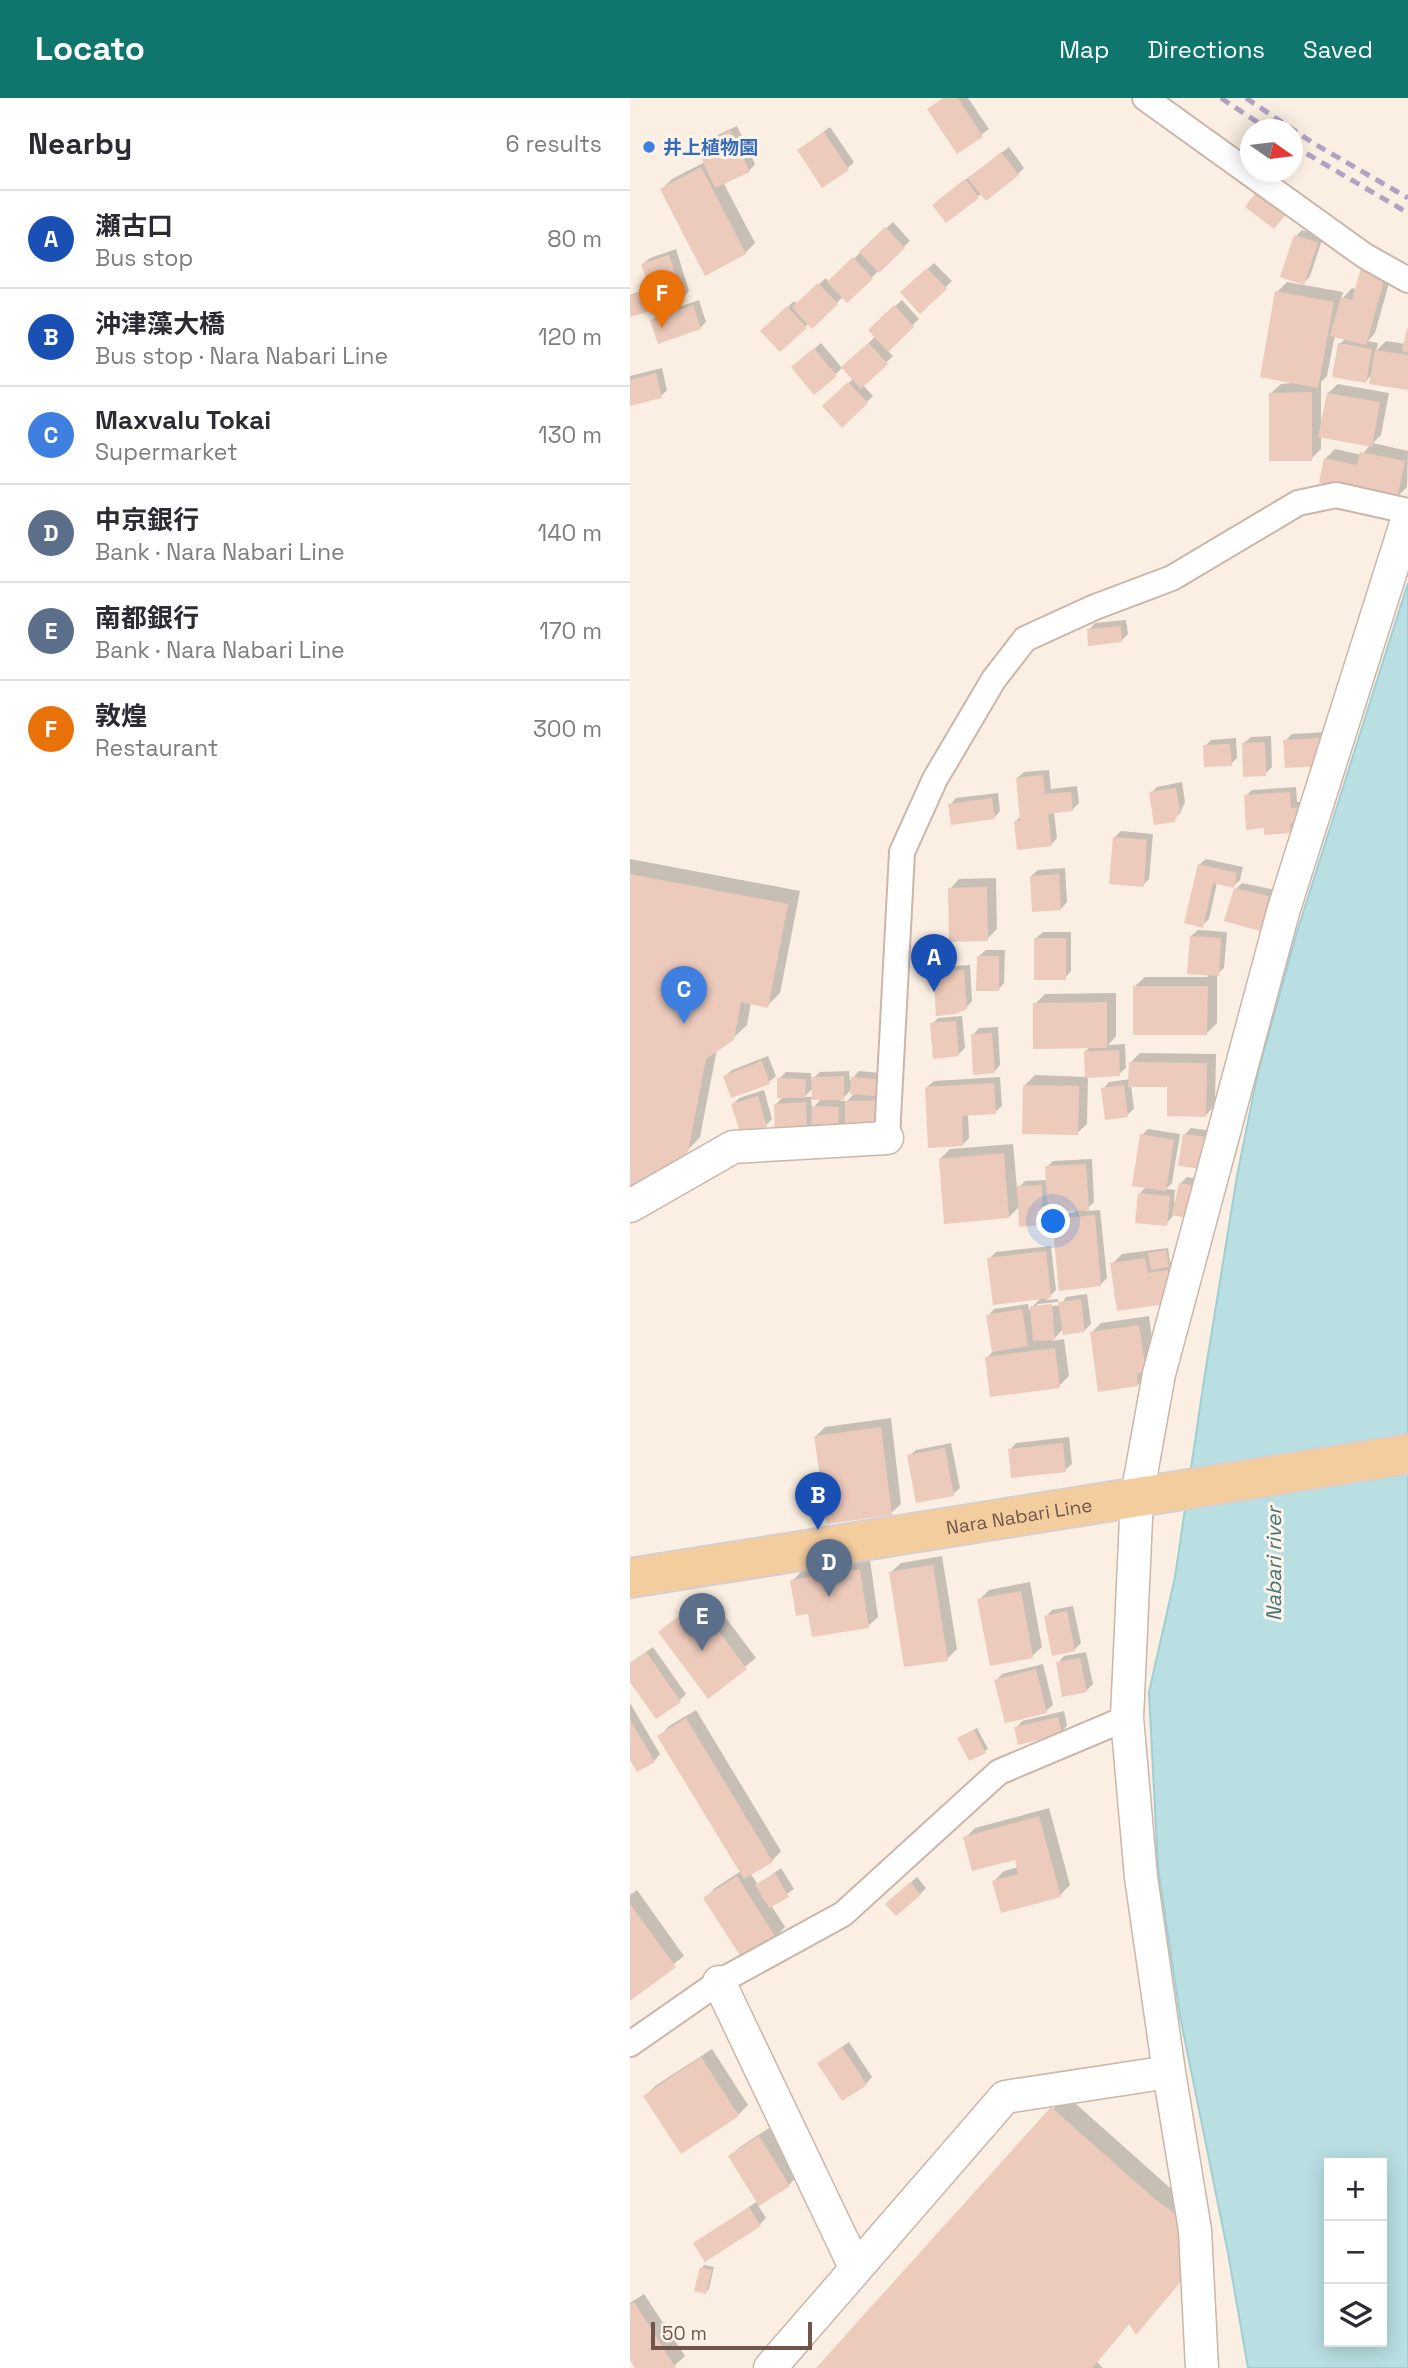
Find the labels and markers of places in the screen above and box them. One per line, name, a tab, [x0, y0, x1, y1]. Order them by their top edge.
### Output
place label: 井上植物園	[663, 135, 758, 160]
marker: 井上植物園	[641, 139, 657, 155]
pin: F	[639, 270, 685, 328]
pin: A	[911, 934, 957, 992]
pin: C	[661, 966, 707, 1024]
pin: B	[795, 1472, 841, 1530]
pin: D	[806, 1539, 852, 1597]
pin: E	[679, 1593, 725, 1651]

